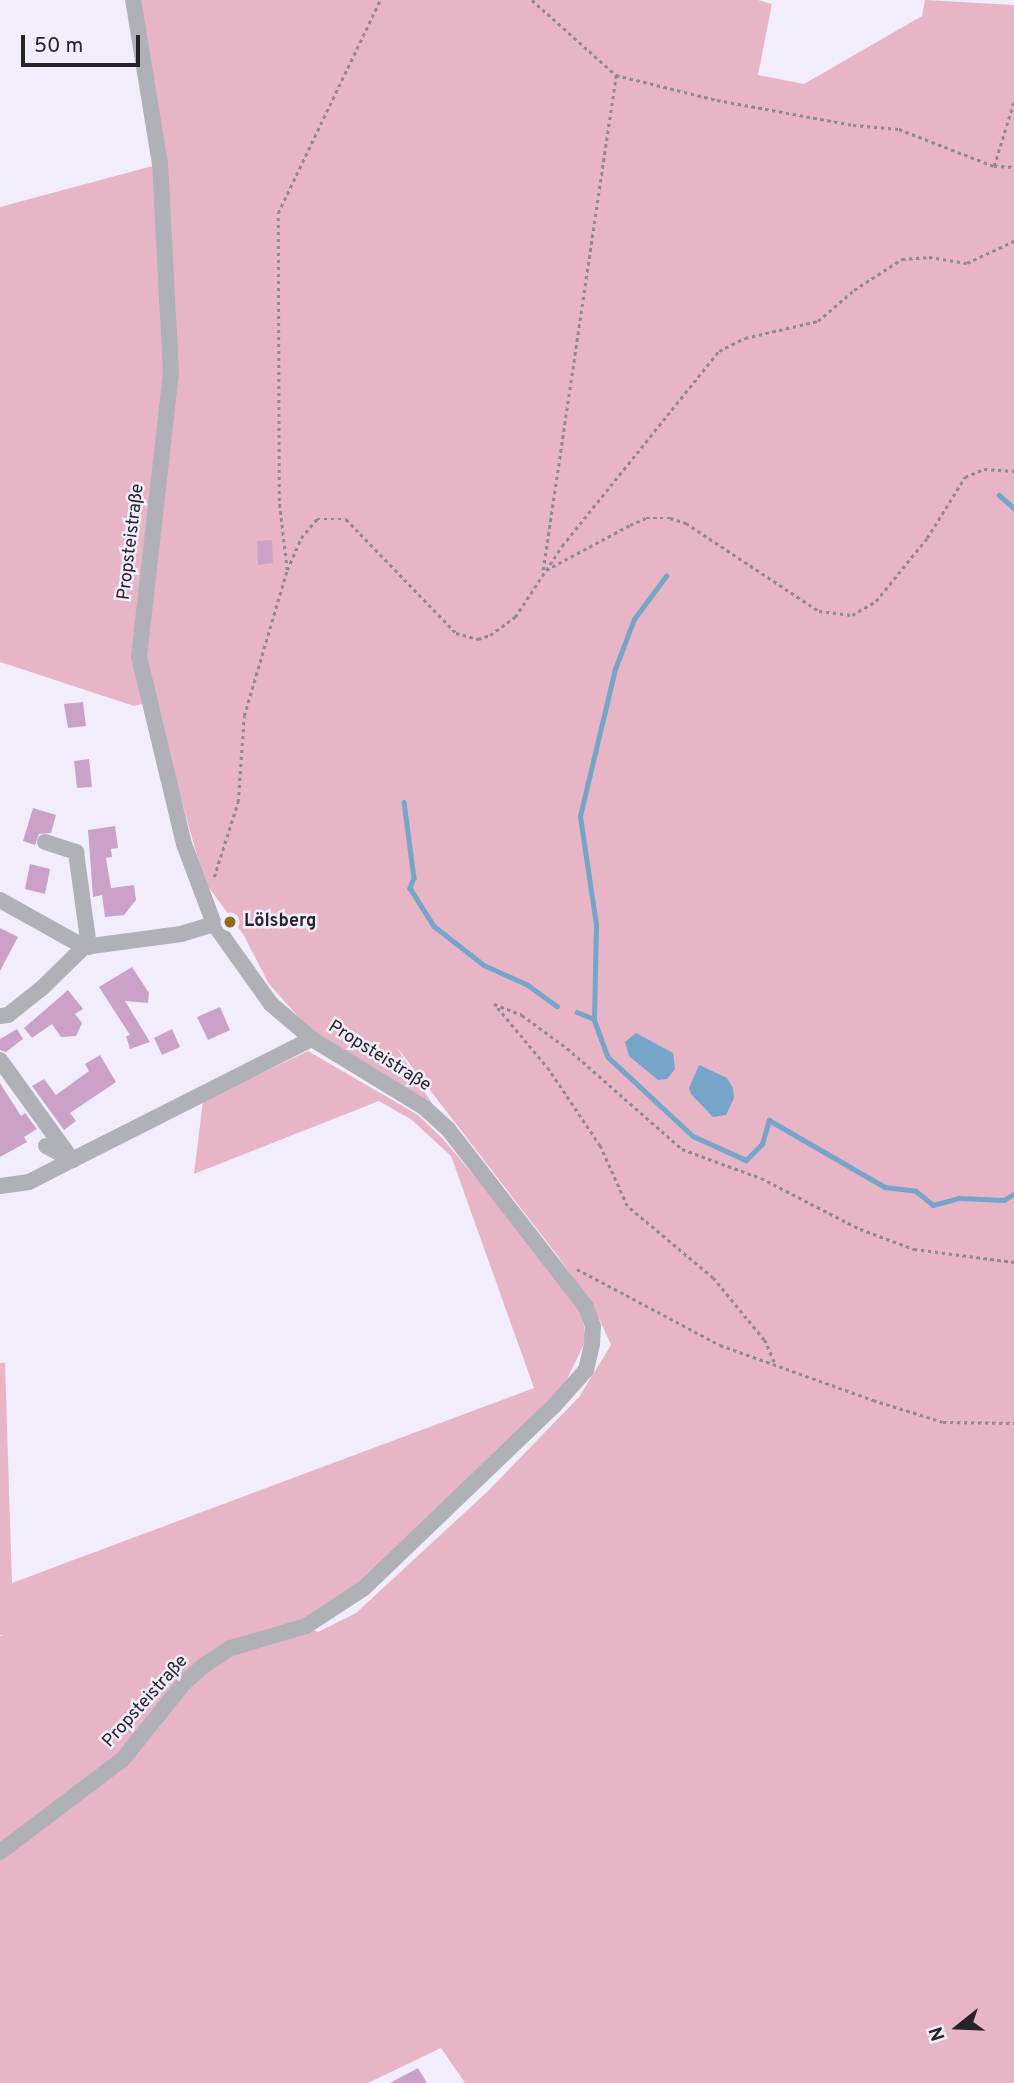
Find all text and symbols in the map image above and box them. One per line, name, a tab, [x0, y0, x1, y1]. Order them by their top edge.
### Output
scale bar	[24, 21, 144, 65]
text: 50 m	[34, 33, 83, 60]
street label: Propsteistraße	[114, 483, 150, 601]
place label: Lölsberg	[244, 911, 316, 933]
marker: Lölsberg	[222, 914, 238, 930]
street label: Propsteistraße	[324, 1017, 434, 1097]
street label: Propsteistraße	[99, 1651, 193, 1753]
north arrow	[923, 1992, 993, 2062]
text: N	[925, 2023, 952, 2044]

